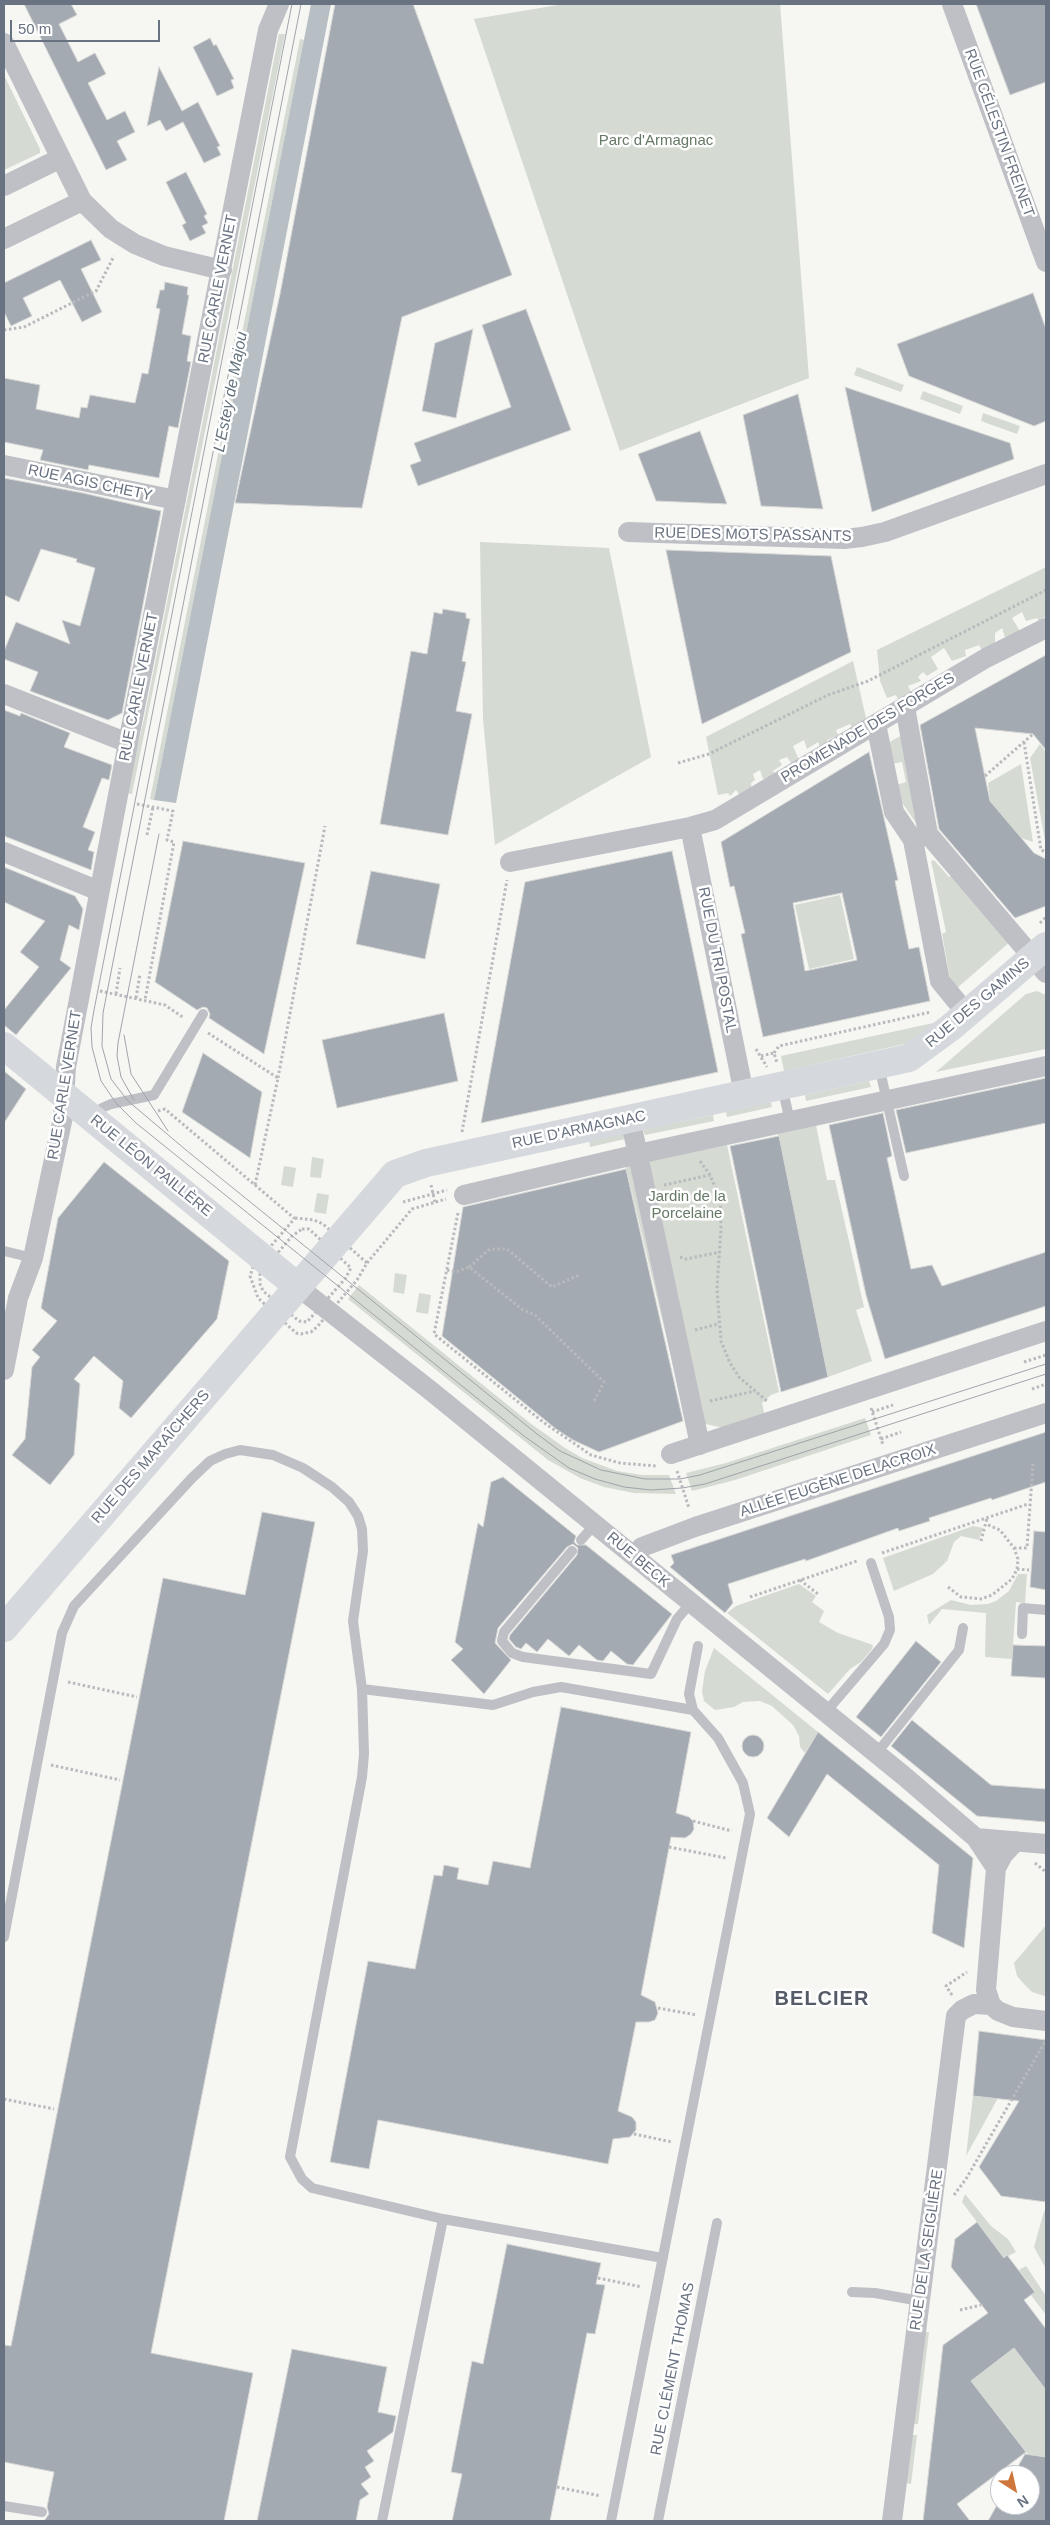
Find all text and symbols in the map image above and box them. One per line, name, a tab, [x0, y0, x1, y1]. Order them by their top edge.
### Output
scale bar	[12, 10, 162, 42]
text: 50 m	[18, 20, 51, 37]
street label: RUE CÉLESTIN FREINET	[960, 47, 1038, 219]
park label: Parc d'Armagnac	[599, 132, 713, 150]
street label: RUE CARLE VERNET	[195, 213, 241, 365]
water label: L'Estey de Majou	[210, 330, 252, 454]
street label: RUE AGIS CHETY	[26, 461, 154, 505]
street label: RUE DES MOTS PASSANTS	[654, 524, 852, 546]
street label: RUE CARLE VERNET	[116, 611, 162, 763]
street label: PROMENADE DES FORGES	[778, 669, 958, 787]
street label: RUE DU TRI POSTAL	[694, 886, 740, 1034]
street label: RUE DES GAMINS	[922, 954, 1034, 1052]
street label: RUE CARLE VERNET	[44, 1009, 86, 1161]
street label: RUE D'ARMAGNAC	[511, 1107, 647, 1153]
street label: RUE LÉON PAILLÈRE	[86, 1111, 216, 1221]
park label: Jardin de la Porcelaine	[648, 1188, 726, 1223]
street label: RUE DES MARAÎCHERS	[88, 1387, 214, 1527]
street label: ALLÉE EUGÈNE DELACROIX	[738, 1441, 938, 1521]
street label: RUE BECK	[603, 1528, 673, 1592]
district label: BELCIER	[774, 1987, 870, 2011]
street label: RUE DE LA SEIGLIÈRE	[907, 2168, 947, 2332]
street label: RUE CLÉMENT THOMAS	[647, 2281, 699, 2457]
north arrow	[990, 2465, 1040, 2515]
text: N	[1014, 2492, 1032, 2511]

